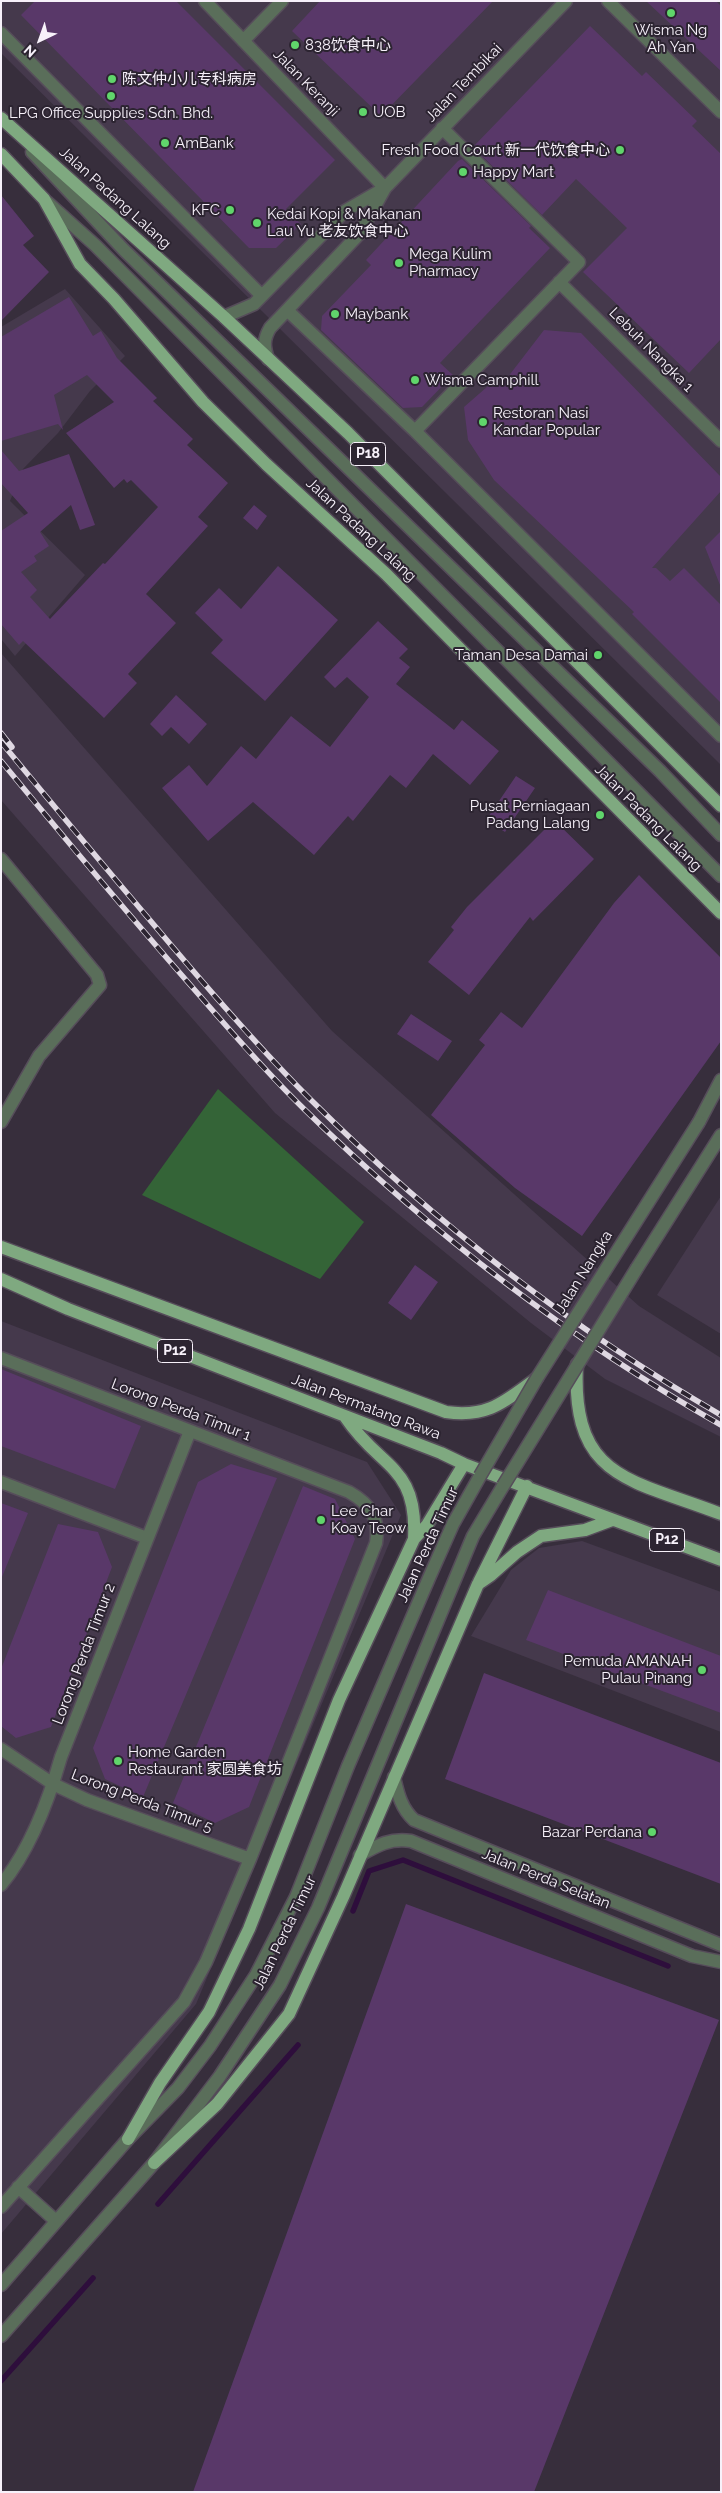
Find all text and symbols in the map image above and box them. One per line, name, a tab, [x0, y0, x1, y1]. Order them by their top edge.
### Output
marker: Wisma Ng Ah Yan	[665, 7, 677, 19]
north arrow	[15, 15, 65, 65]
place label: Wisma Ng Ah Yan	[635, 21, 707, 56]
place label: 838饮食中心	[305, 36, 391, 54]
marker: 838饮食中心	[289, 39, 301, 51]
street label: Jalan Tembikai	[422, 40, 506, 126]
text: N	[21, 42, 39, 61]
street label: Jalan Keranji	[269, 46, 343, 120]
place label: 陈文仲小儿专科病房	[122, 70, 257, 88]
marker: 陈文仲小儿专科病房	[106, 73, 118, 85]
marker: LPG Office Supplies Sdn. Bhd.	[105, 90, 117, 102]
place label: UOB	[373, 103, 406, 121]
place label: LPG Office Supplies Sdn. Bhd.	[9, 104, 213, 122]
marker: UOB	[357, 106, 369, 118]
place label: AmBank	[175, 134, 234, 152]
marker: AmBank	[159, 137, 171, 149]
place label: Fresh Food Court 新一代饮食中心	[382, 141, 610, 159]
street label: Jalan Padang Lalang	[55, 143, 175, 253]
marker: Fresh Food Court 新一代饮食中心	[614, 144, 626, 156]
place label: Happy Mart	[473, 163, 554, 181]
marker: Happy Mart	[457, 166, 469, 178]
place label: KFC	[191, 201, 220, 219]
marker: KFC	[224, 204, 236, 216]
place label: Kedai Kopi & Makanan Lau Yu 老友饮食中心	[267, 205, 421, 240]
marker: Kedai Kopi & Makanan Lau Yu 老友饮食中心	[251, 217, 263, 229]
place label: Mega Kulim Pharmacy	[409, 245, 492, 280]
marker: Mega Kulim Pharmacy	[393, 257, 405, 269]
street label: Lebuh Nangka 1	[605, 304, 697, 396]
place label: Maybank	[345, 305, 408, 323]
marker: Maybank	[329, 308, 341, 320]
place label: Wisma Camphill	[425, 371, 539, 389]
marker: Wisma Camphill	[409, 374, 421, 386]
place label: Restoran Nasi Kandar Popular	[493, 404, 600, 439]
marker: Restoran Nasi Kandar Popular	[477, 416, 489, 428]
road number: P18	[350, 442, 386, 466]
street label: Jalan Padang Lalang	[302, 474, 420, 586]
place label: Taman Desa Damai	[455, 646, 588, 664]
marker: Taman Desa Damai	[592, 649, 604, 661]
street label: Jalan Padang Lalang	[591, 761, 705, 875]
place label: Pusat Perniagaan Padang Lalang	[470, 797, 590, 832]
marker: Pusat Perniagaan Padang Lalang	[594, 809, 606, 821]
street label: Jalan Nangka	[551, 1227, 617, 1317]
road number: P12	[158, 1340, 192, 1362]
street label: Jalan Permatang Rawa	[289, 1370, 443, 1444]
street label: Lorong Perda Timur 1	[109, 1375, 253, 1445]
street label: Jalan Perda Timur	[393, 1485, 463, 1605]
place label: Lee Char Koay Teow	[331, 1502, 406, 1537]
marker: Lee Char Koay Teow	[315, 1514, 327, 1526]
road number: P12	[650, 1528, 684, 1552]
street label: Lorong Perda Timur 2	[49, 1581, 119, 1727]
place label: Pemuda AMANAH Pulau Pinang	[564, 1652, 692, 1687]
marker: Pemuda AMANAH Pulau Pinang	[696, 1664, 708, 1676]
place label: Home Garden Restaurant 家圆美食坊	[128, 1743, 282, 1778]
marker: Home Garden Restaurant 家圆美食坊	[112, 1755, 124, 1767]
street label: Lorong Perda Timur 5	[69, 1766, 215, 1836]
place label: Bazar Perdana	[542, 1823, 642, 1841]
marker: Bazar Perdana	[646, 1826, 658, 1838]
street label: Jalan Perda Selatan	[479, 1845, 613, 1913]
street label: Jalan Perda Timur	[250, 1873, 320, 1993]

